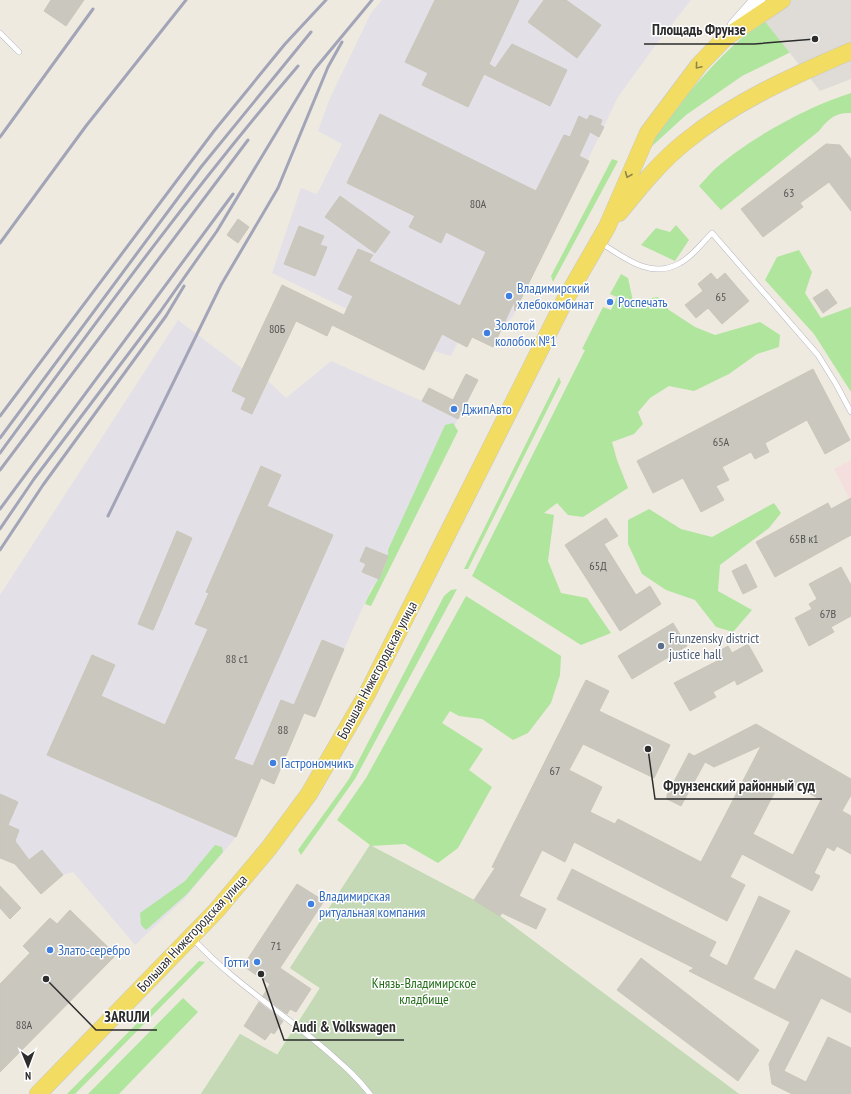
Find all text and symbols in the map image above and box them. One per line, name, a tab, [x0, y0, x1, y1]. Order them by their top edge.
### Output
callout: Площадь Фрунзе	[644, 17, 754, 44]
text: Площадь Фрунзе	[652, 20, 746, 39]
one-way arrow	[696, 61, 703, 69]
one-way arrow	[625, 171, 633, 178]
house number: 63	[784, 185, 794, 200]
house number: 80А	[470, 196, 487, 211]
place label: Владимирский хлебокомбинат	[517, 279, 594, 313]
house number: 65	[716, 289, 726, 304]
marker: Владимирский хлебокомбинат	[504, 291, 514, 301]
place label: Роспечать	[618, 293, 668, 311]
marker: Роспечать	[605, 297, 615, 307]
place label: Золотой колобок №1	[495, 316, 556, 350]
house number: 80Б	[269, 321, 285, 336]
marker: Золотой колобок №1	[482, 328, 492, 338]
place label: ДжипАвто	[462, 400, 512, 418]
marker: ДжипАвто	[449, 404, 459, 414]
house number: 65А	[713, 434, 730, 449]
house number: 65В к1	[789, 531, 819, 546]
house number: 65Д	[589, 558, 607, 573]
street label: Большая Нижегородская улица	[333, 598, 421, 742]
house number: 67В	[820, 606, 837, 621]
place label: Frunzensky district justice hall	[669, 629, 759, 663]
marker: Frunzensky district justice hall	[656, 641, 666, 651]
house number: 88 с1	[225, 651, 249, 666]
house number: 88	[278, 722, 288, 737]
place label: Гастрономчикъ	[281, 754, 354, 772]
marker: Гастрономчикъ	[268, 758, 278, 768]
house number: 67	[550, 763, 560, 778]
callout: Фрунзенский районный суд	[655, 772, 822, 799]
text: Фрунзенский районный суд	[663, 776, 815, 795]
street label: Большая Нижегородская улица	[133, 871, 251, 995]
place label: Владимирская ритуальная компания	[319, 887, 426, 921]
marker: Владимирская ритуальная компания	[306, 899, 316, 909]
house number: 71	[271, 938, 281, 953]
place label: Злато-серебро	[58, 941, 130, 959]
marker: Злато-серебро	[45, 945, 55, 955]
place label: Готти	[224, 953, 249, 971]
marker: Готти	[252, 957, 262, 967]
park label: Князь-Владимирское кладбище	[372, 974, 476, 1008]
callout: ЗАRUЛИ	[96, 1003, 157, 1030]
text: ЗАRUЛИ	[104, 1007, 150, 1026]
callout: Audi & Volkswagen	[284, 1013, 404, 1040]
house number: 88А	[16, 1017, 33, 1032]
text: Audi & Volkswagen	[291, 1017, 396, 1036]
north arrow	[8, 1046, 48, 1086]
text: N	[25, 1069, 31, 1083]

